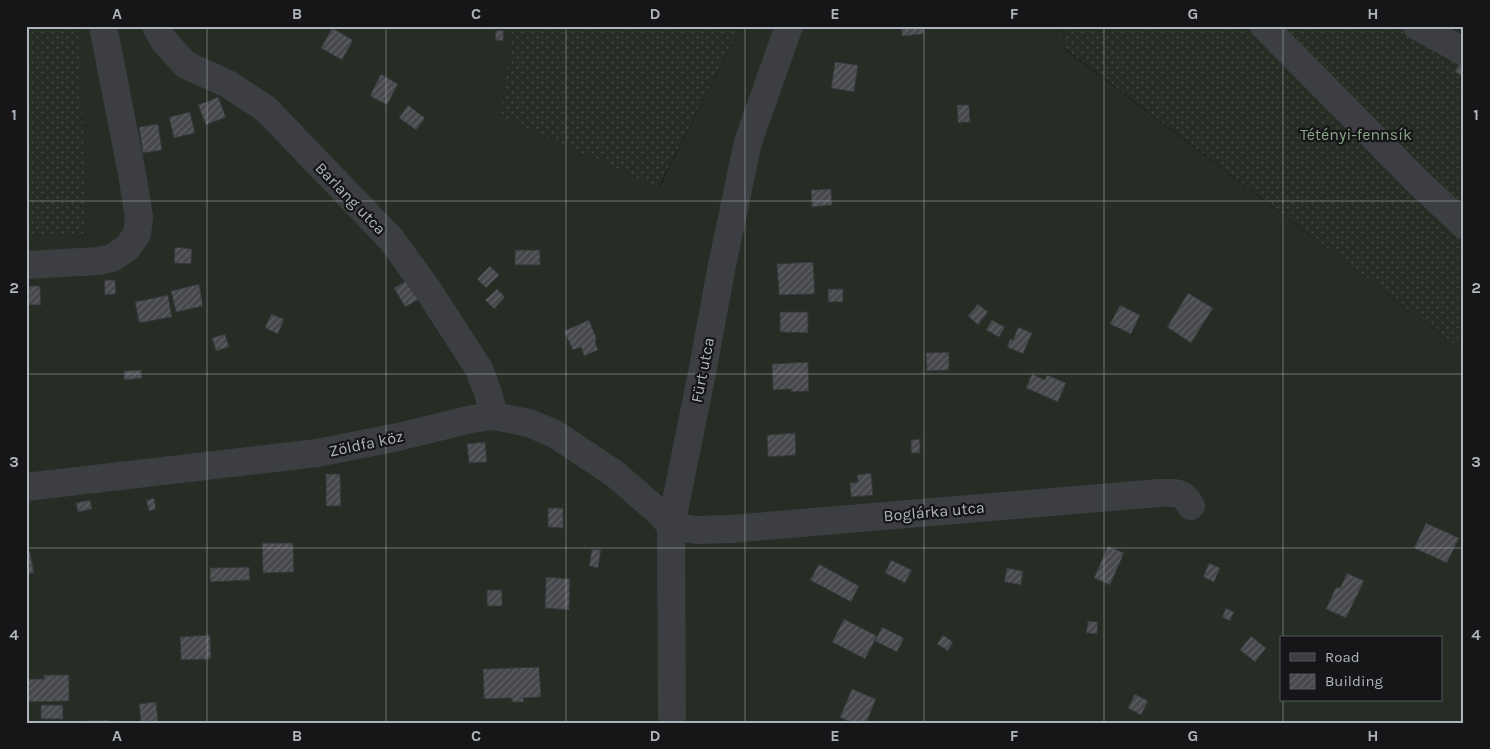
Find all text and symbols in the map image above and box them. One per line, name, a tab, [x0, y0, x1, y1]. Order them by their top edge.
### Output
text: A	[112, 4, 122, 23]
text: B	[292, 4, 302, 23]
text: C	[471, 4, 481, 23]
text: D	[650, 4, 661, 23]
text: E	[830, 4, 840, 23]
text: F	[1010, 4, 1019, 23]
text: G	[1188, 4, 1198, 23]
text: H	[1367, 4, 1379, 23]
text: 1	[11, 105, 17, 124]
text: 1	[1473, 105, 1479, 124]
park label: Tétényi-fennsík	[1300, 125, 1412, 144]
street label: Barlang utca	[311, 158, 390, 238]
text: 2	[9, 278, 19, 297]
text: 2	[1471, 278, 1481, 297]
street label: Fürt utca	[687, 336, 718, 404]
street label: Zöldfa köz	[327, 426, 405, 461]
text: 3	[9, 452, 19, 471]
text: 3	[1471, 452, 1481, 471]
street label: Boglárka utca	[883, 498, 985, 525]
text: 4	[9, 625, 19, 644]
text: 4	[1471, 625, 1481, 644]
legend	[1280, 636, 1442, 702]
text: Road	[1325, 648, 1360, 666]
text: Building	[1325, 672, 1383, 690]
text: A	[112, 726, 122, 745]
text: B	[292, 726, 302, 745]
text: C	[471, 726, 481, 745]
text: D	[650, 726, 661, 745]
text: E	[830, 726, 840, 745]
text: F	[1010, 726, 1019, 745]
text: G	[1188, 726, 1198, 745]
text: H	[1367, 726, 1379, 745]

